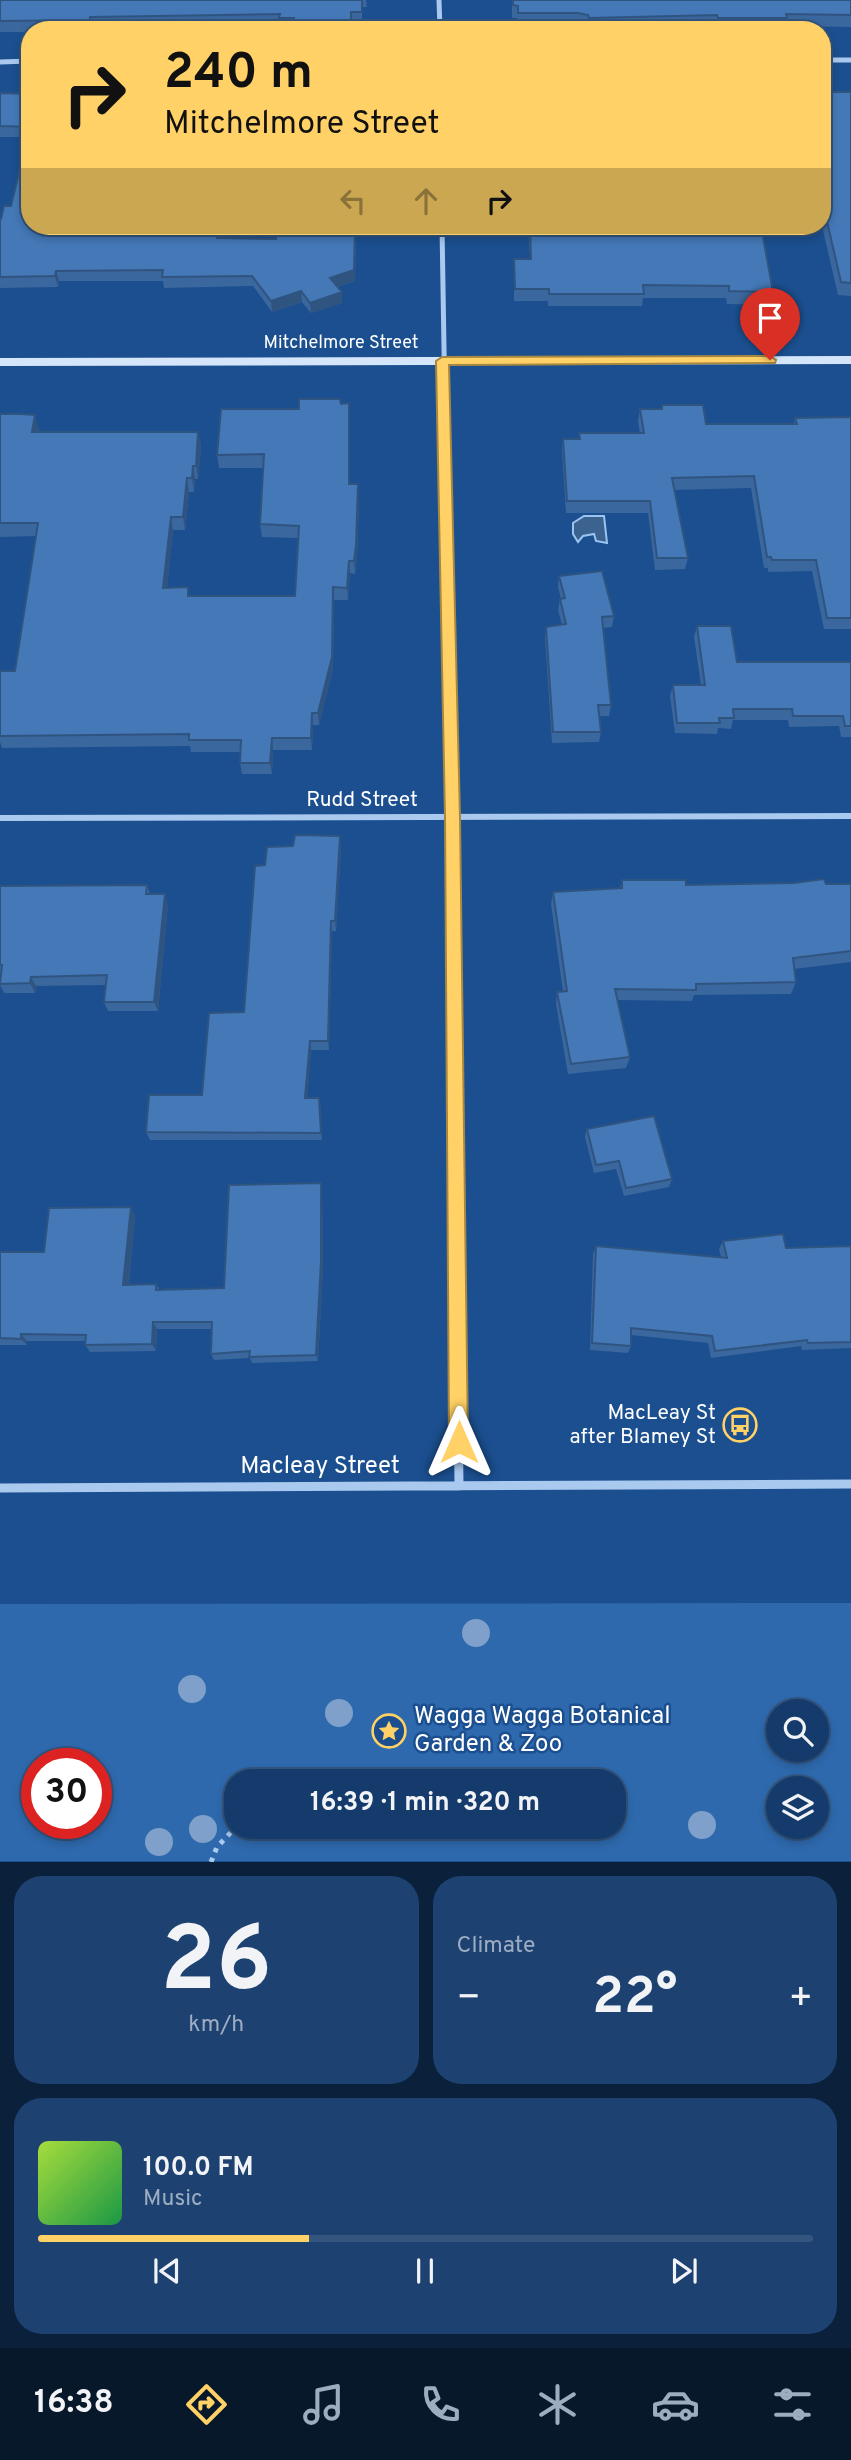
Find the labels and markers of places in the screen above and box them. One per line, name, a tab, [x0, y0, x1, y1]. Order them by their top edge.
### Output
pin	[740, 288, 800, 360]
place label: MacLeay St after Blamey St	[570, 1400, 716, 1451]
bus stop icon: MacLeay St after Blamey St	[721, 1406, 759, 1444]
place label: Wagga Wagga Botanical Garden & Zoo	[414, 1702, 670, 1760]
place icon: Wagga Wagga Botanical Garden & Zoo	[370, 1712, 408, 1750]

